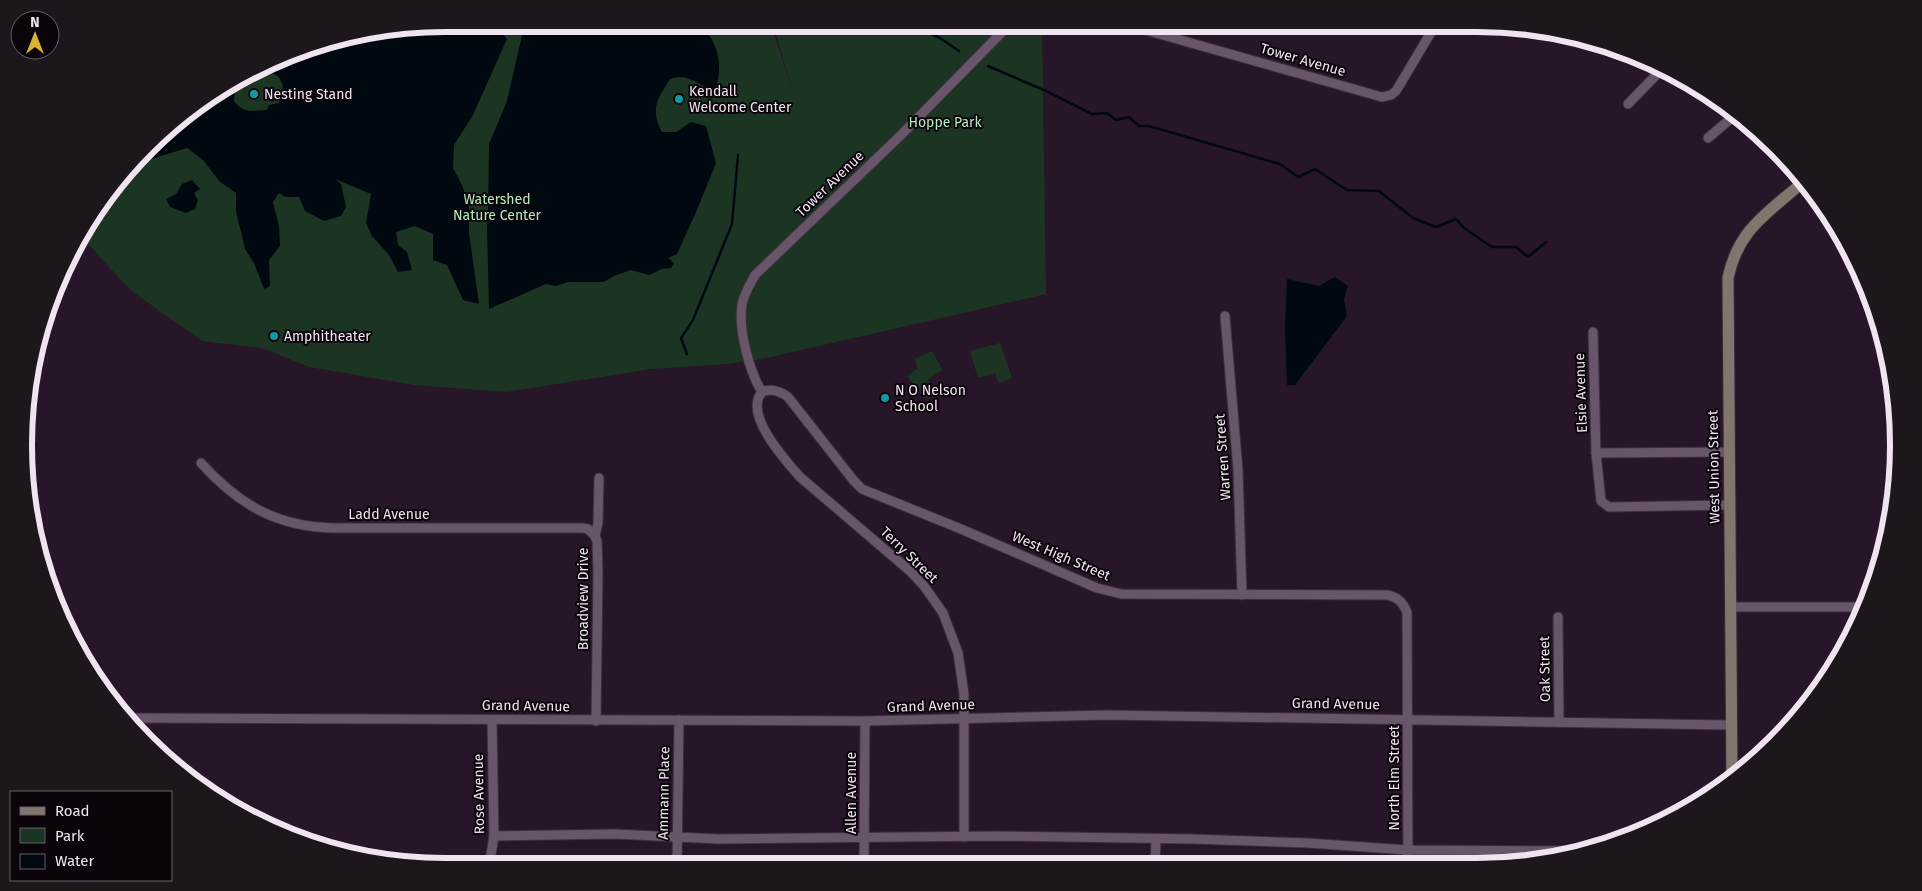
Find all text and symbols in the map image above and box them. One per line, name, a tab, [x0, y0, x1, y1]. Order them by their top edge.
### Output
north arrow	[10, 10, 60, 60]
text: N	[30, 14, 40, 31]
street label: Tower Avenue	[1258, 40, 1348, 80]
place label: Kendall Welcome Center	[689, 83, 792, 116]
place label: Nesting Stand	[264, 86, 353, 103]
marker: Nesting Stand	[248, 88, 260, 100]
marker: Kendall Welcome Center	[673, 93, 685, 105]
park label: Hoppe Park	[908, 114, 982, 131]
street label: Tower Avenue	[792, 147, 868, 221]
park label: Watershed Nature Center	[453, 191, 542, 224]
place label: Amphitheater	[284, 328, 371, 345]
marker: Amphitheater	[268, 330, 280, 342]
street label: Elsie Avenue	[1571, 353, 1591, 433]
place label: N O Nelson School	[895, 382, 966, 415]
marker: N O Nelson School	[879, 392, 891, 404]
street label: West Union Street	[1704, 409, 1723, 524]
street label: Warren Street	[1211, 412, 1235, 501]
street label: Ladd Avenue	[348, 506, 430, 523]
street label: Terry Street	[877, 523, 942, 587]
street label: West High Street	[1009, 528, 1114, 585]
street label: Broadview Drive	[575, 548, 592, 650]
street label: Oak Street	[1536, 635, 1554, 702]
street label: Grand Avenue	[1292, 695, 1380, 713]
street label: Grand Avenue	[887, 696, 975, 716]
street label: Grand Avenue	[482, 697, 570, 715]
street label: North Elm Street	[1386, 724, 1403, 831]
street label: Ammann Place	[655, 746, 673, 840]
street label: Allen Avenue	[843, 752, 860, 834]
street label: Rose Avenue	[470, 753, 488, 835]
legend	[10, 791, 172, 881]
text: Road	[55, 802, 90, 820]
text: Park	[55, 827, 85, 845]
text: Water	[55, 852, 94, 870]

